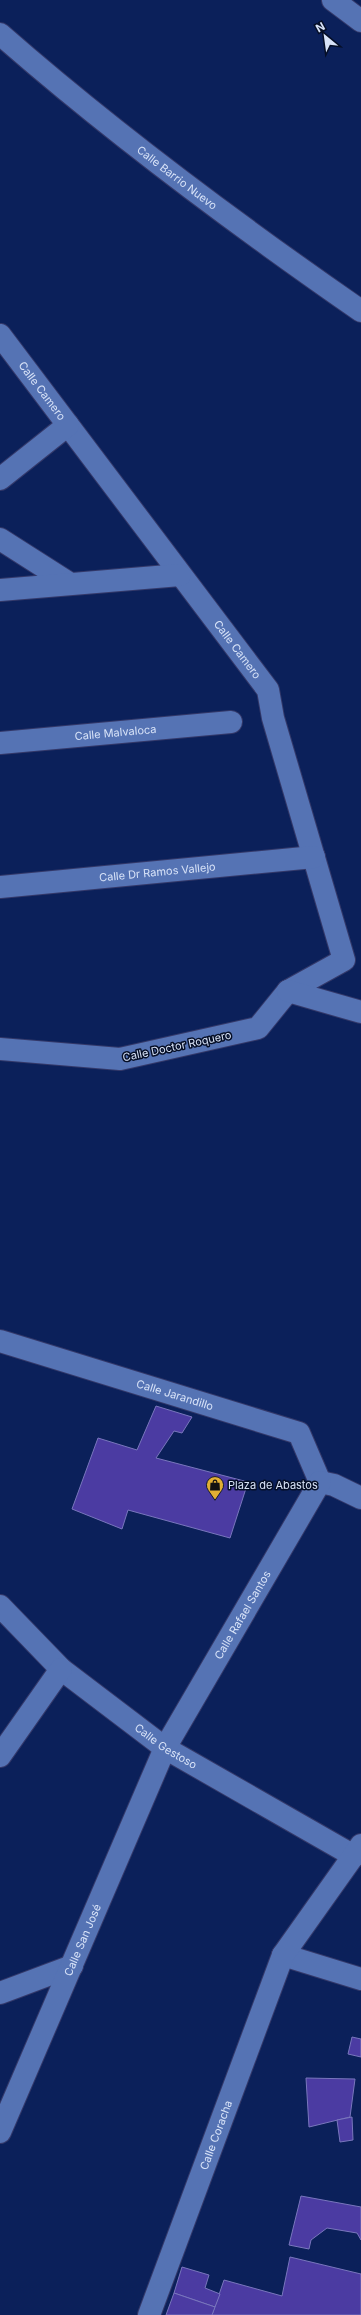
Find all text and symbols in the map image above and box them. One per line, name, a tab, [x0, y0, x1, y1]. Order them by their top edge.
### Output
north arrow	[305, 16, 345, 56]
text: N	[313, 19, 327, 35]
street label: Calle Barrio Nuevo	[134, 143, 220, 213]
street label: Calle Camero	[16, 359, 69, 423]
street label: Calle Camero	[211, 617, 264, 682]
street label: Calle Malvaloca	[74, 722, 157, 743]
street label: Calle Dr Ramos Vallejo	[98, 859, 217, 885]
street label: Calle Doctor Roquero	[121, 1028, 233, 1064]
street label: Calle Jarandillo	[135, 1376, 215, 1413]
shop icon: Plaza de Abastos	[205, 1475, 225, 1500]
place label: Plaza de Abastos	[228, 1478, 318, 1492]
street label: Calle Rafael Santos	[211, 1568, 274, 1662]
street label: Calle Gestoso	[132, 1720, 200, 1772]
street label: Calle San José	[61, 1902, 104, 1978]
street label: Calle Coracha	[197, 2098, 235, 2172]

